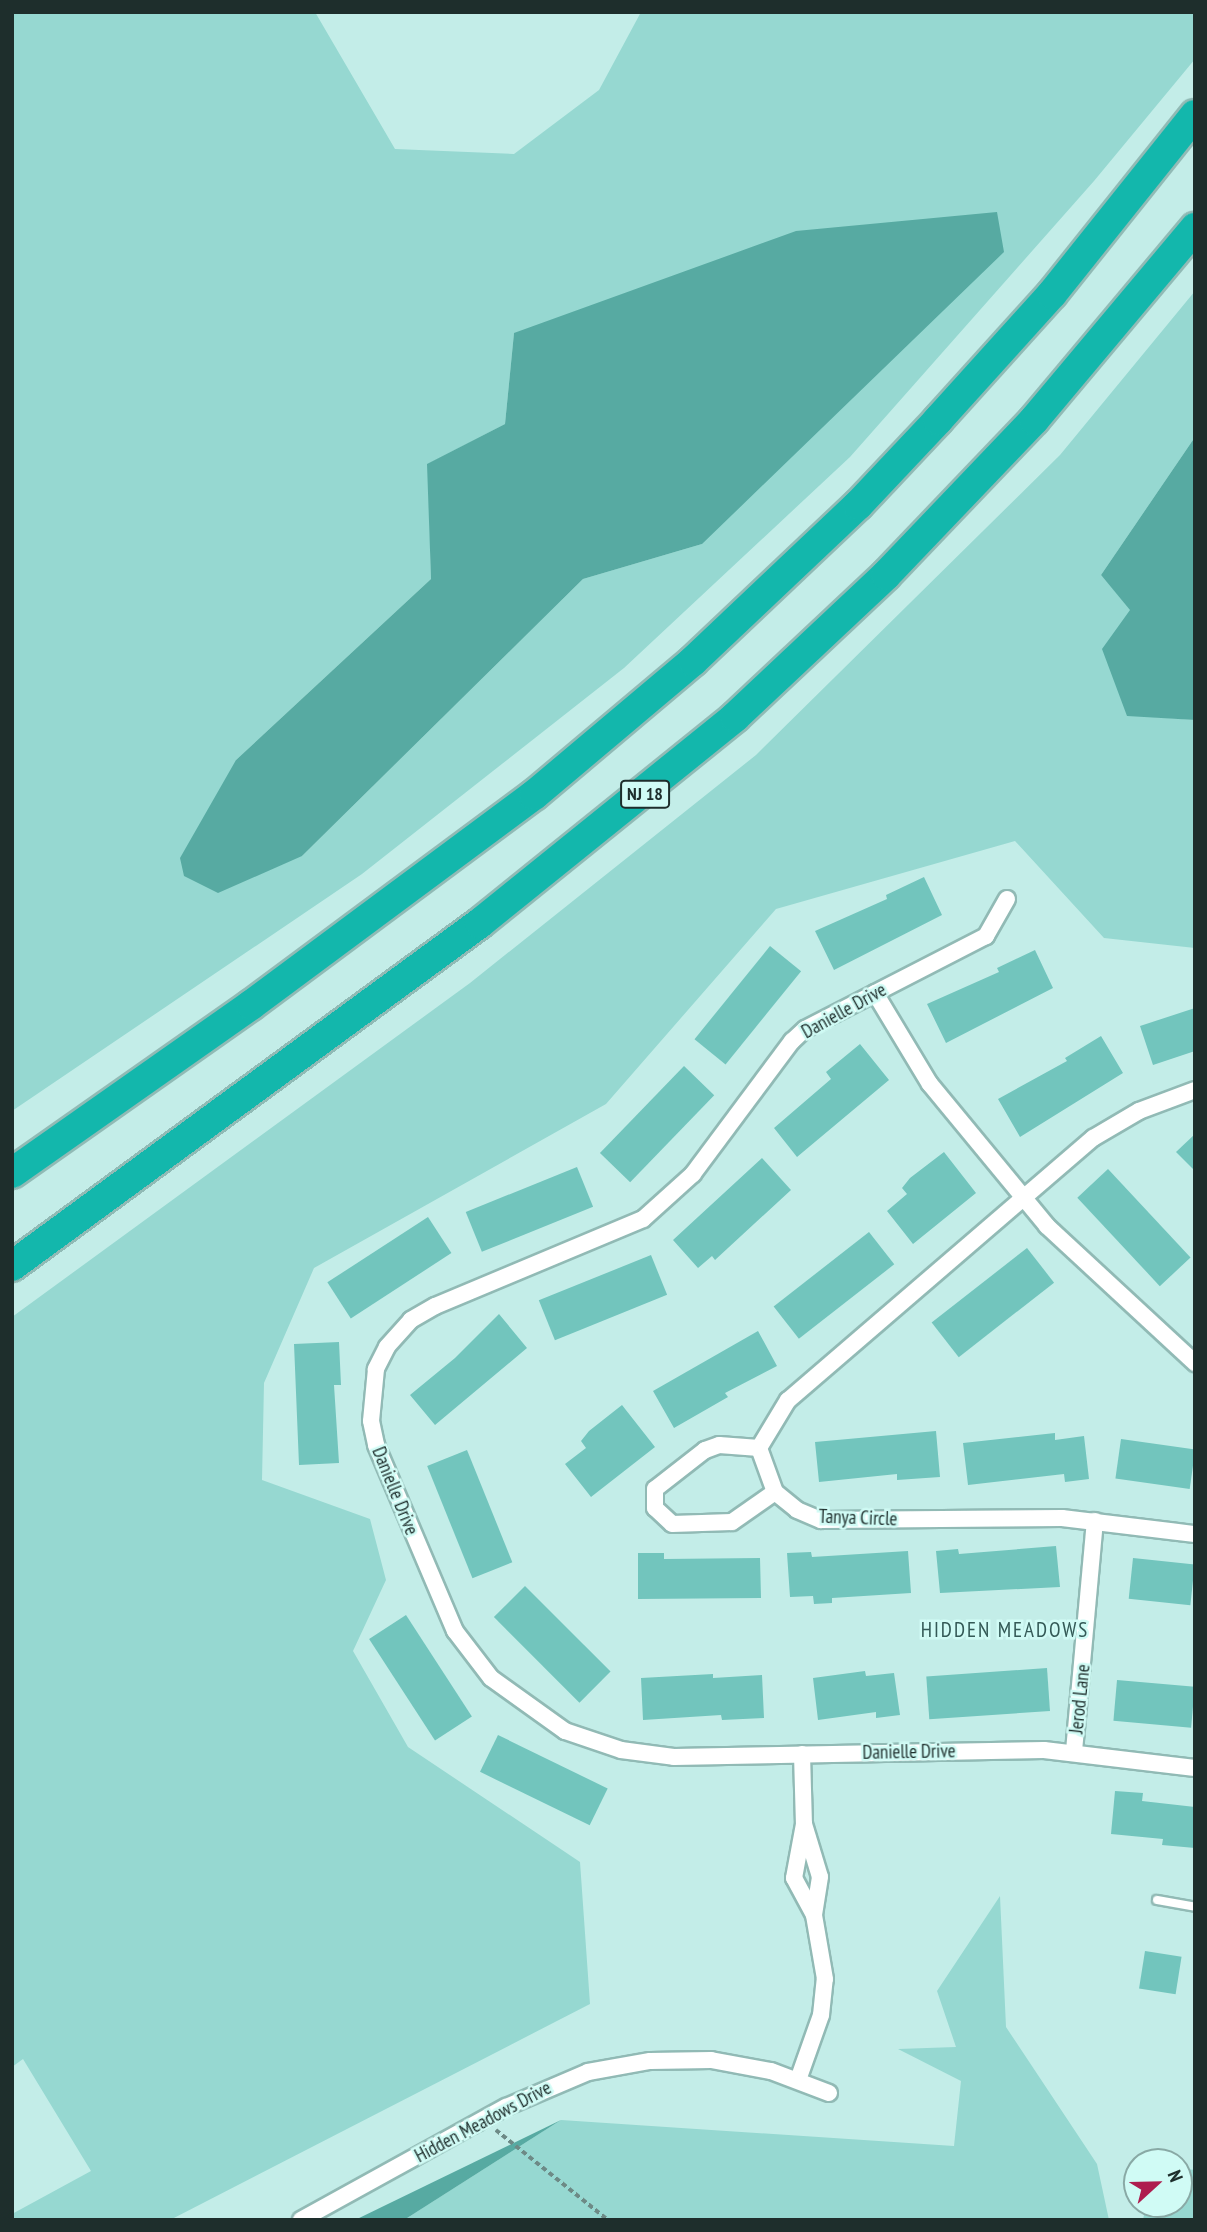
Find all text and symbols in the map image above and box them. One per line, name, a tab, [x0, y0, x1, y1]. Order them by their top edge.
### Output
road number: NJ 18	[619, 780, 671, 808]
street label: Danielle Drive	[798, 978, 890, 1044]
street label: Danielle Drive	[367, 1444, 423, 1538]
street label: Tanya Circle	[818, 1505, 898, 1531]
district label: HIDDEN MEADOWS	[922, 1617, 1088, 1643]
street label: Jerod Lane	[1065, 1663, 1095, 1735]
street label: Danielle Drive	[862, 1740, 956, 1764]
street label: Hidden Meadows Drive	[411, 2076, 555, 2168]
north arrow	[1123, 2148, 1193, 2218]
text: N	[1163, 2167, 1189, 2185]

